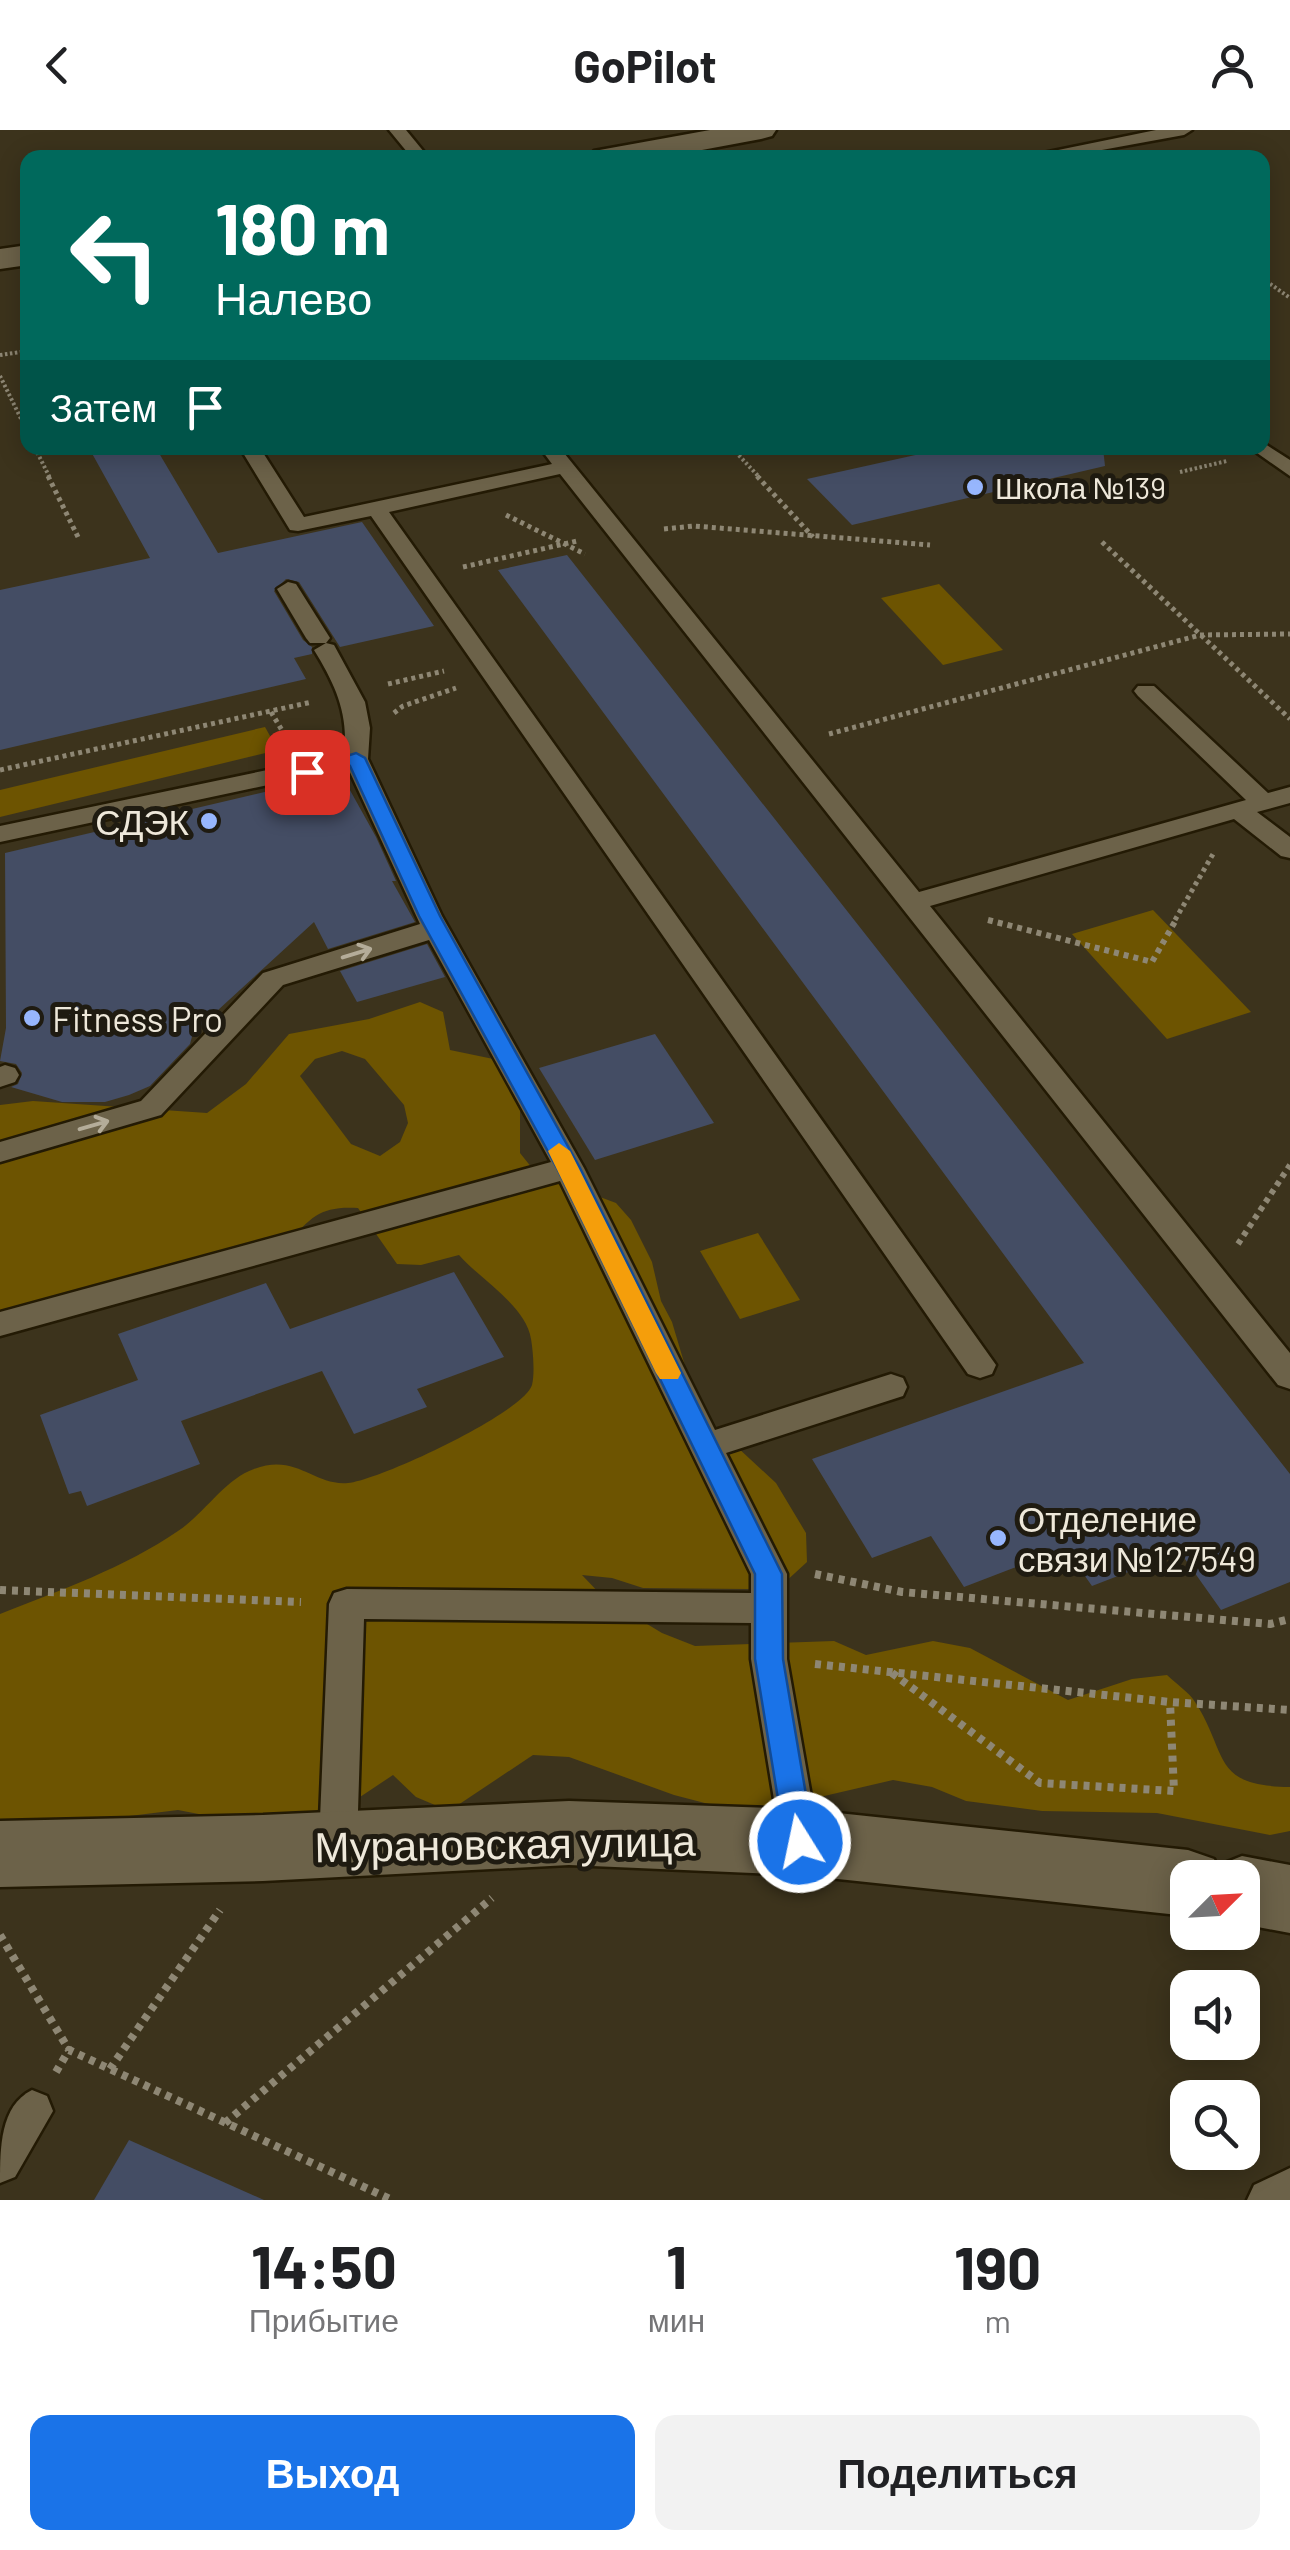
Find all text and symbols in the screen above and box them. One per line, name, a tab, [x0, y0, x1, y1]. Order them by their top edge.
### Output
icon: back	[30, 38, 85, 93]
text: GoPilot	[573, 38, 717, 92]
icon: person	[1205, 38, 1260, 93]
text: 180 m	[215, 185, 390, 269]
icon: left	[50, 190, 180, 320]
text: Налево	[215, 270, 372, 324]
icon: arrive	[178, 380, 233, 435]
text: Затем	[50, 384, 158, 430]
place label: Школа №139	[995, 469, 1166, 505]
marker: Школа №139	[964, 476, 986, 498]
pin	[265, 730, 350, 815]
icon: arrive	[280, 745, 335, 800]
place label: СДЭК	[95, 800, 190, 842]
marker: СДЭК	[198, 810, 220, 832]
one-way arrow	[341, 943, 372, 961]
place label: Fitness Pro	[52, 997, 223, 1039]
marker: Fitness Pro	[21, 1007, 43, 1029]
one-way arrow	[77, 1115, 109, 1133]
place label: Отделение связи №127549	[1018, 1497, 1256, 1579]
marker: Отделение связи №127549	[987, 1527, 1009, 1549]
position arrow	[748, 1790, 852, 1894]
street label: Мурановская улица	[314, 1814, 697, 1871]
north arrow	[1170, 1860, 1260, 1950]
map controls	[1170, 1860, 1260, 2170]
button: sound	[1170, 1970, 1260, 2060]
button: search	[1170, 2080, 1260, 2170]
text: 14:50	[251, 2229, 397, 2301]
text: 1	[666, 2229, 687, 2301]
text: 190	[954, 2230, 1041, 2302]
text: Прибытие	[249, 2300, 399, 2338]
text: мин	[648, 2300, 705, 2338]
text: m	[984, 2301, 1011, 2339]
button: Выход	[30, 2415, 635, 2530]
button: Поделиться	[655, 2415, 1260, 2530]

